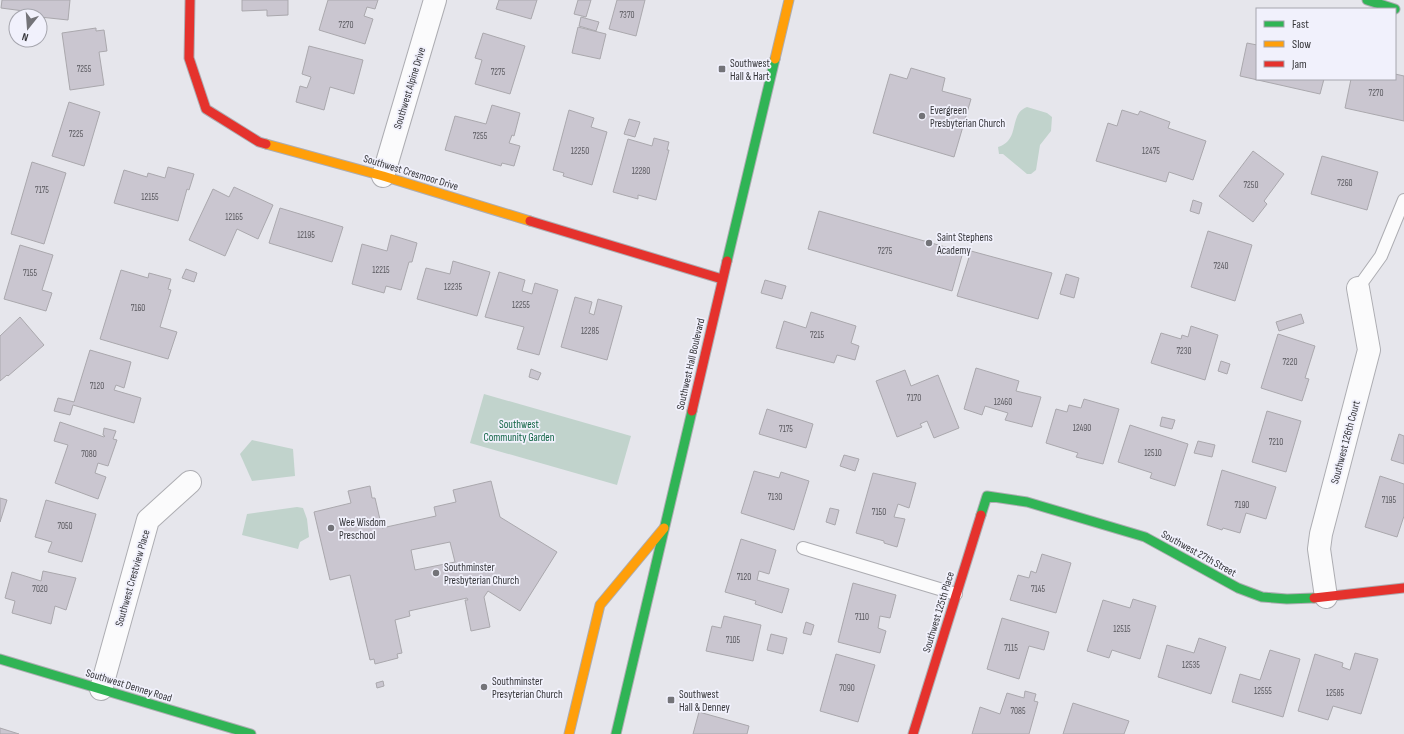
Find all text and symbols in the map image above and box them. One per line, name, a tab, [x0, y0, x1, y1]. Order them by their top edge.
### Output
north arrow	[8, 8, 48, 48]
legend	[1256, 8, 1396, 80]
house number: 7370	[620, 10, 634, 21]
text: Fast	[1292, 17, 1309, 32]
house number: 7270	[339, 20, 353, 31]
text: N	[20, 30, 30, 44]
text: Slow	[1292, 37, 1311, 52]
street label: Southwest Alpine Drive	[391, 46, 428, 131]
place label: Southwest Hall & Hart	[730, 57, 770, 83]
text: Jam	[1291, 57, 1307, 72]
house number: 7255	[77, 64, 92, 75]
marker: Southwest Hall & Hart	[717, 64, 727, 74]
house number: 7275	[491, 67, 506, 78]
house number: 7270	[1369, 88, 1383, 99]
place label: Evergreen Presbyterian Church	[930, 104, 1005, 130]
marker: Evergreen Presbyterian Church	[917, 111, 927, 121]
house number: 7225	[69, 129, 84, 140]
house number: 7255	[473, 131, 488, 142]
house number: 12250	[571, 146, 589, 157]
house number: 12475	[1142, 146, 1160, 157]
street label: Southwest Cresmoor Drive	[362, 152, 460, 193]
house number: 12280	[632, 166, 650, 177]
house number: 7260	[1337, 178, 1353, 189]
house number: 7250	[1244, 180, 1258, 191]
house number: 7175	[35, 185, 49, 196]
house number: 12155	[141, 192, 159, 203]
house number: 12165	[225, 212, 243, 223]
house number: 12195	[297, 230, 315, 241]
place label: Saint Stephens Academy	[936, 231, 993, 257]
marker: Saint Stephens Academy	[924, 238, 934, 248]
house number: 7275	[878, 246, 893, 257]
house number: 7240	[1213, 261, 1229, 272]
house number: 12215	[372, 265, 390, 276]
house number: 7155	[23, 268, 37, 279]
house number: 12235	[444, 282, 462, 293]
house number: 12255	[512, 300, 530, 311]
house number: 7160	[131, 303, 145, 314]
street label: Southwest Hall Boulevard	[674, 317, 707, 411]
house number: 12285	[581, 326, 599, 337]
house number: 7215	[810, 330, 824, 341]
house number: 7230	[1176, 346, 1192, 357]
house number: 7220	[1282, 357, 1298, 368]
house number: 7120	[90, 381, 104, 392]
house number: 7170	[907, 393, 921, 404]
house number: 12460	[994, 397, 1012, 408]
street label: Southwest 126th Court	[1328, 398, 1363, 485]
park label: Southwest Community Garden	[483, 418, 555, 444]
house number: 12490	[1073, 423, 1091, 434]
house number: 7175	[779, 424, 793, 435]
house number: 7210	[1269, 437, 1283, 448]
house number: 12510	[1144, 448, 1162, 459]
house number: 7080	[81, 449, 97, 460]
house number: 7130	[768, 492, 782, 503]
house number: 7195	[1382, 495, 1397, 506]
house number: 7190	[1235, 500, 1249, 511]
house number: 7150	[872, 507, 886, 518]
place label: Wee Wisdom Preschool	[339, 516, 386, 542]
house number: 7050	[57, 521, 73, 532]
marker: Wee Wisdom Preschool	[326, 523, 336, 533]
street label: Southwest 27th Street	[1159, 527, 1239, 580]
street label: Southwest Crestview Place	[112, 528, 152, 628]
place label: Southminster Presbyterian Church	[444, 561, 519, 587]
marker: Southminster Presbyterian Church	[431, 568, 441, 578]
street label: Southwest 125th Place	[920, 570, 957, 654]
house number: 7120	[737, 572, 751, 583]
house number: 7020	[32, 584, 48, 595]
house number: 7145	[1031, 584, 1045, 595]
house number: 7110	[855, 612, 869, 623]
house number: 12515	[1113, 624, 1131, 635]
house number: 7105	[726, 635, 741, 646]
house number: 7115	[1004, 643, 1018, 654]
house number: 12535	[1182, 660, 1200, 671]
street label: Southwest Denney Road	[84, 666, 174, 705]
place label: Southminster Presyterian Church	[492, 675, 563, 701]
marker: Southminster Presyterian Church	[479, 682, 489, 692]
house number: 7090	[839, 683, 855, 694]
house number: 12555	[1254, 686, 1272, 697]
place label: Southwest Hall & Denney	[679, 688, 731, 714]
house number: 12585	[1326, 688, 1344, 699]
marker: Southwest Hall & Denney	[666, 695, 676, 705]
house number: 7085	[1010, 706, 1026, 717]

